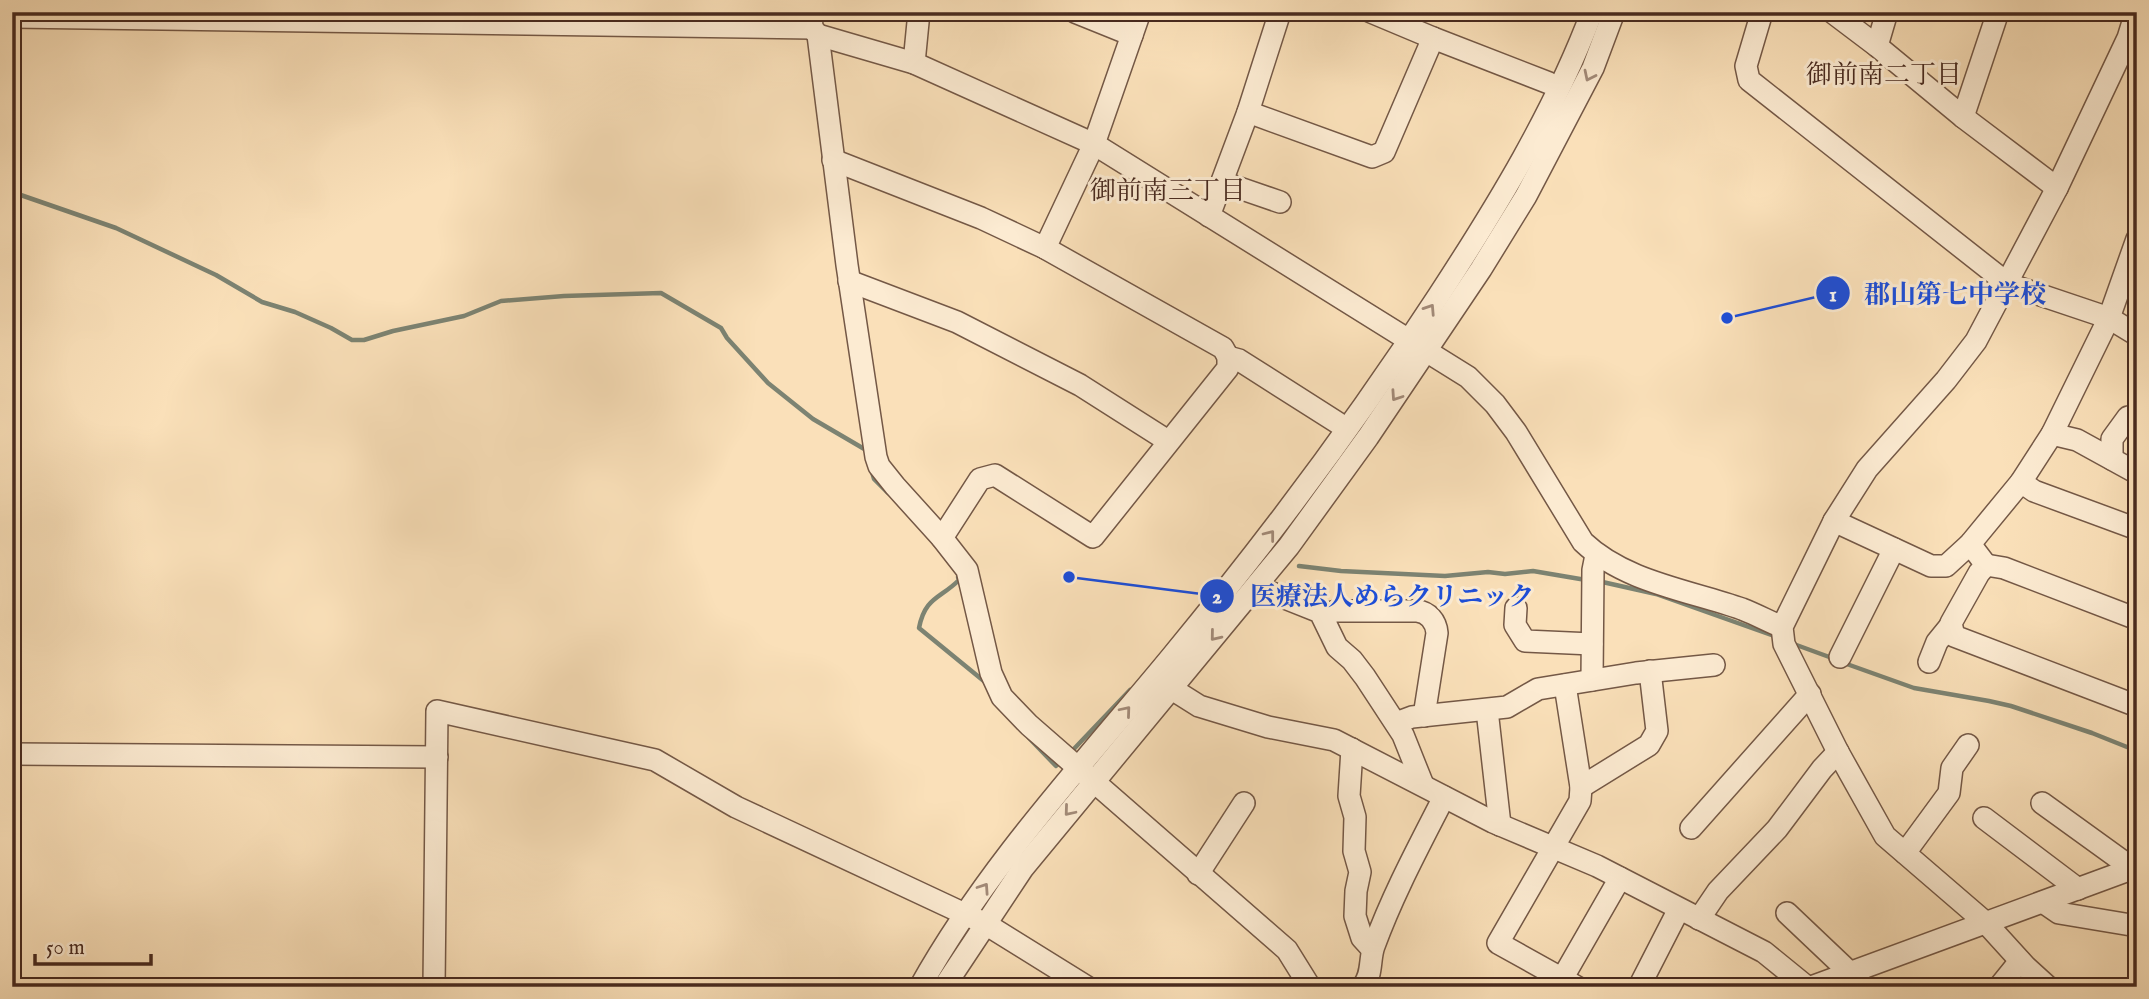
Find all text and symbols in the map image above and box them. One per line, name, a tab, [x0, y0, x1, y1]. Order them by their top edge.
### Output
district label: 御前南二丁目	[1806, 59, 1962, 92]
one-way arrow	[1583, 69, 1597, 81]
district label: 御前南三丁目	[1090, 175, 1246, 208]
callout: 郡山第七中学校	[1815, 270, 2060, 317]
text: 郡山第七中学校	[1864, 279, 2046, 312]
text: 1	[1829, 282, 1837, 309]
one-way arrow	[1422, 304, 1435, 317]
one-way arrow	[1392, 388, 1404, 401]
one-way arrow	[1262, 531, 1275, 543]
callout: 医療法人めらクリニック	[1200, 572, 1549, 619]
text: 医療法人めらクリニック	[1250, 581, 1534, 614]
text: 2	[1212, 584, 1222, 611]
one-way arrow	[1211, 628, 1223, 641]
one-way arrow	[1118, 707, 1130, 720]
one-way arrow	[1065, 803, 1077, 816]
one-way arrow	[976, 883, 988, 896]
scale bar	[35, 922, 150, 966]
text: 50 m	[46, 935, 85, 962]

